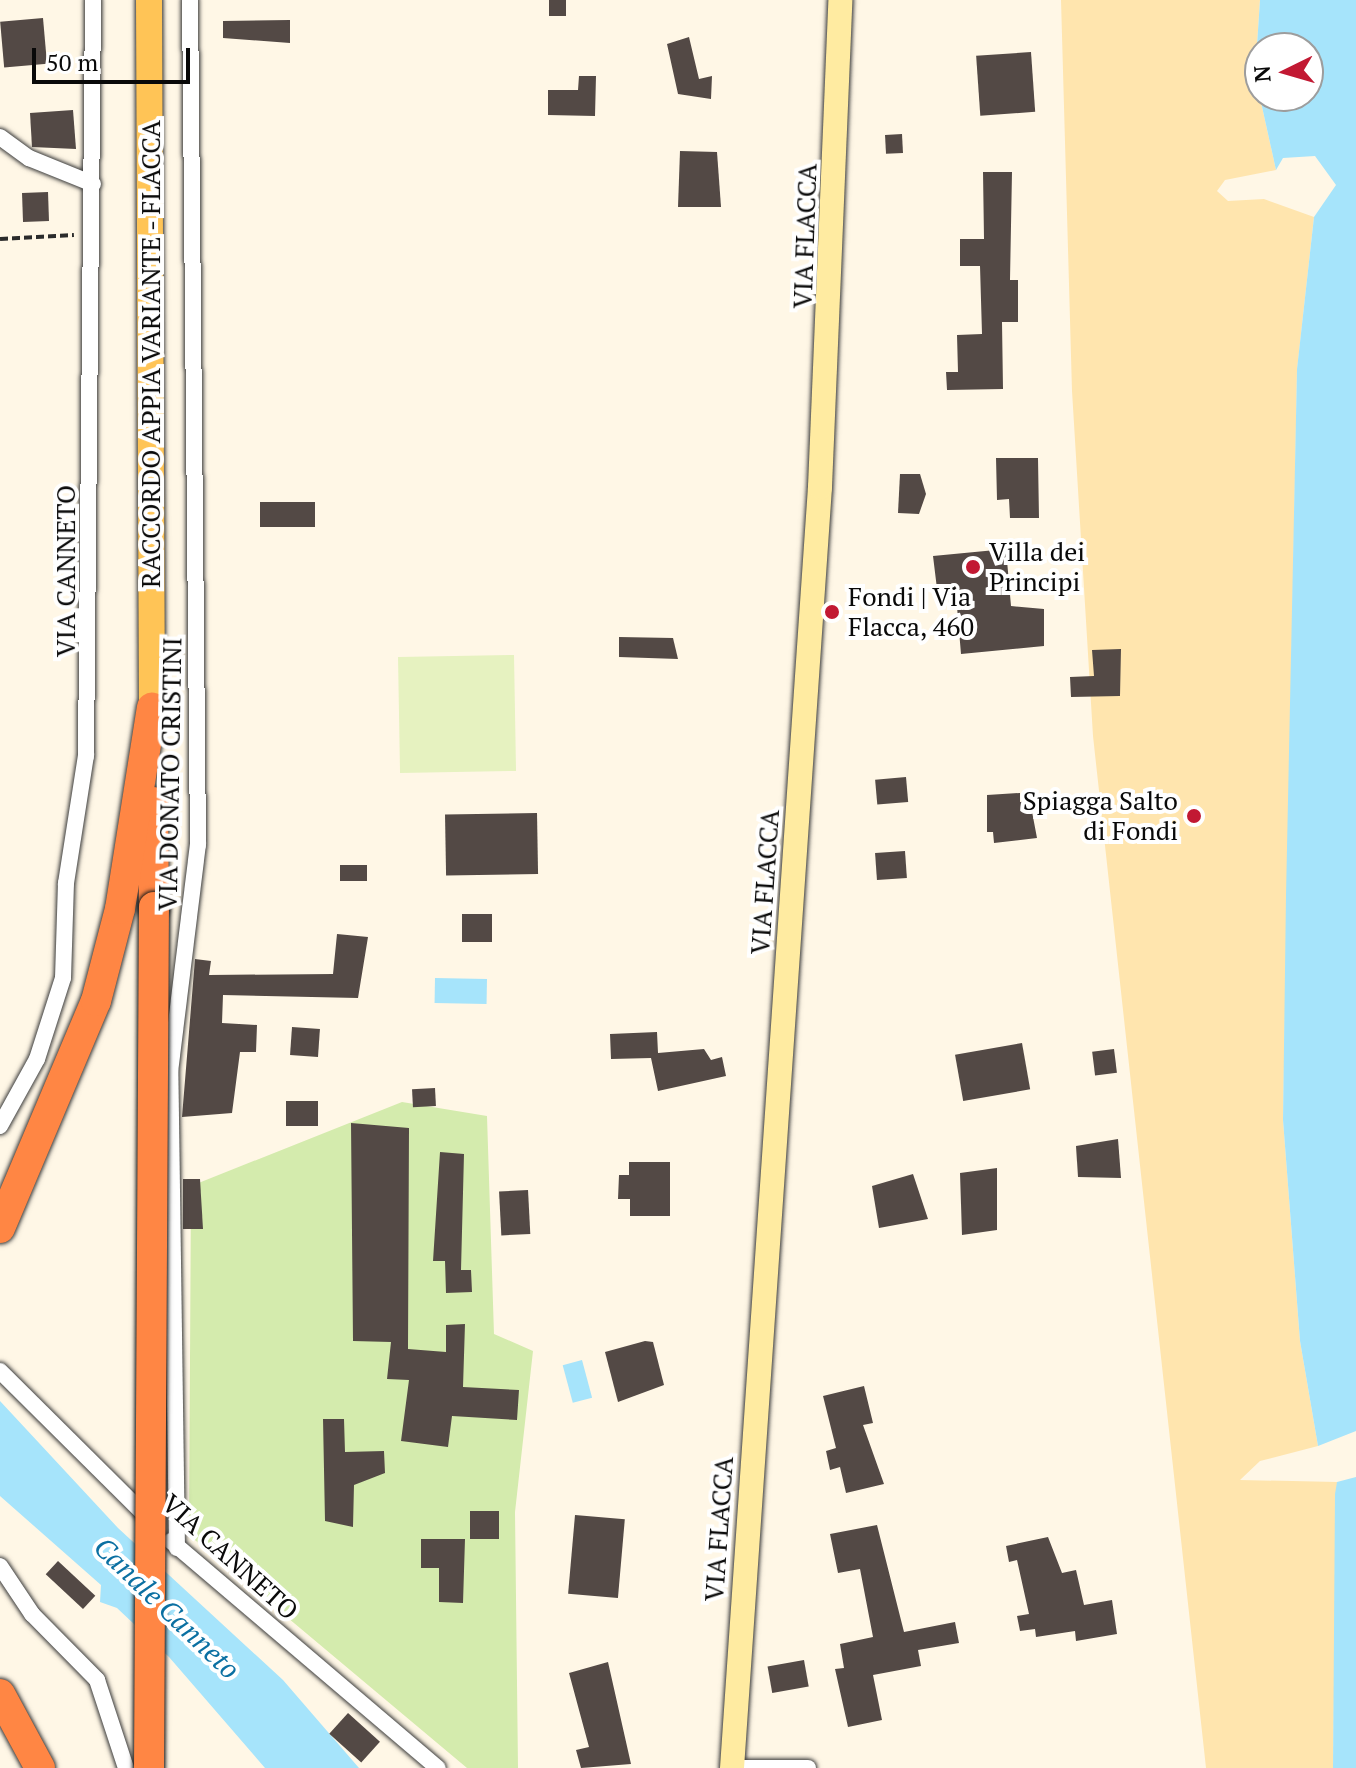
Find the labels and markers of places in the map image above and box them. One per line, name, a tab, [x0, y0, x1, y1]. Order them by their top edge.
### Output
place label: Villa dei Principi	[989, 536, 1085, 598]
marker: Villa dei Principi	[964, 558, 982, 576]
place label: Fondi | Via Flacca, 460	[848, 581, 975, 642]
marker: Fondi | Via Flacca, 460	[823, 603, 841, 621]
place label: Spiagga Salto di Fondi	[1023, 785, 1178, 846]
marker: Spiagga Salto di Fondi	[1185, 807, 1203, 825]

